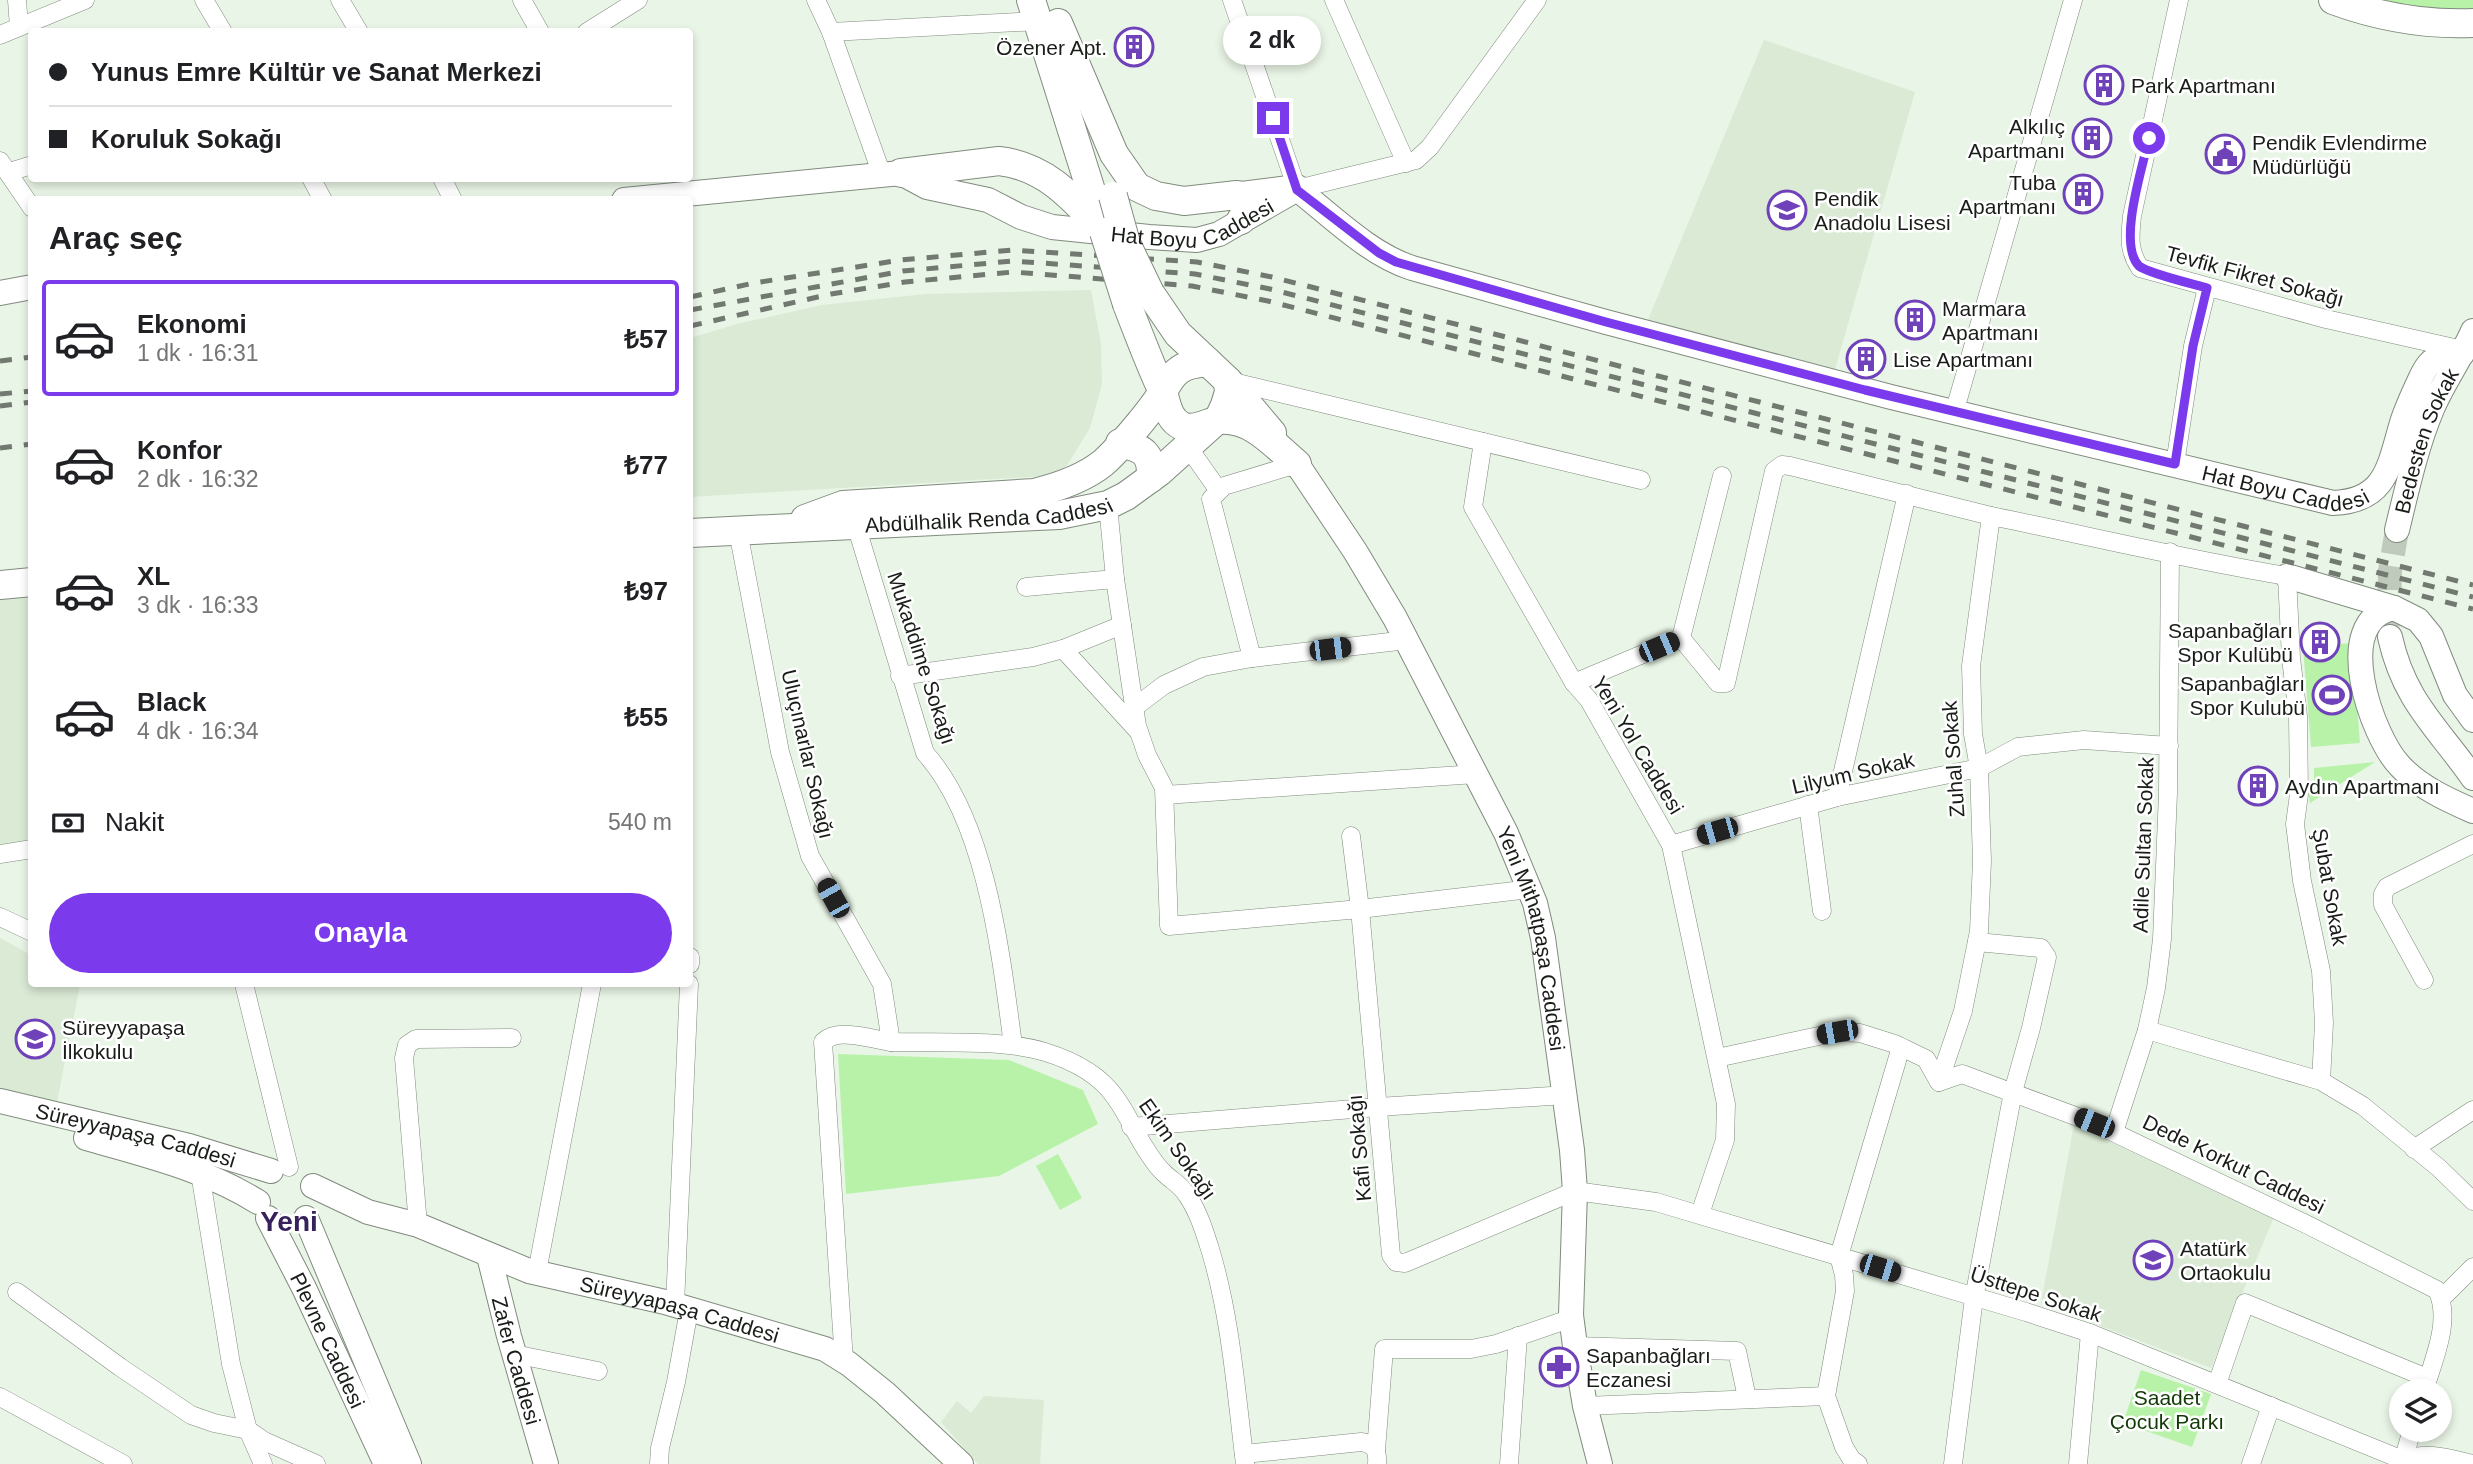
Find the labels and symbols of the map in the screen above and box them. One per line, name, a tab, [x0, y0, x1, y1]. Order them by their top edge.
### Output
callout: 2 dk	[1224, 17, 1322, 66]
building icon: Özener Apt.	[1113, 26, 1155, 68]
place label: Özener Apt.	[996, 36, 1107, 59]
building icon: Park Apartmanı	[2083, 64, 2125, 106]
place label: Park Apartmanı	[2131, 74, 2276, 97]
route end	[1257, 102, 1289, 134]
place label: Alkılıç Apartmanı	[1968, 115, 2065, 162]
building icon: Alkılıç Apartmanı	[2071, 117, 2113, 159]
route start	[2133, 122, 2165, 154]
place label: Pendik Evlendirme Müdürlüğü	[2252, 131, 2427, 178]
public building icon: Pendik Evlendirme Müdürlüğü	[2204, 133, 2246, 175]
place label: Tuba Apartmanı	[1959, 171, 2056, 218]
building icon: Tuba Apartmanı	[2062, 173, 2104, 215]
place label: Pendik Anadolu Lisesi	[1814, 187, 1951, 234]
school or university icon: Pendik Anadolu Lisesi	[1766, 189, 1808, 231]
street label: Hat Boyu Caddesi	[1110, 194, 1277, 251]
street label: Tevfik Fikret Sokağı	[2164, 241, 2346, 311]
place label: Marmara Apartmanı	[1942, 297, 2039, 344]
building icon: Marmara Apartmanı	[1894, 299, 1936, 341]
building icon: Lise Apartmanı	[1845, 338, 1887, 380]
place label: Lise Apartmanı	[1893, 348, 2033, 371]
street label: Bedesten Sokak	[2390, 363, 2463, 516]
street label: Hat Boyu Caddesi	[2200, 461, 2373, 515]
street label: Abdülhalik Renda Caddesi	[864, 493, 1116, 536]
street label: Mukaddime Sokağı	[883, 569, 961, 747]
place label: Sapanbağları Spor Kulübü	[2168, 619, 2293, 666]
building icon: Sapanbağları Spor Kulübü	[2299, 621, 2341, 663]
car	[1636, 629, 1683, 665]
car	[1308, 636, 1353, 662]
street label: Uluçınarlar Sokağı	[777, 667, 839, 841]
street label: Yeni Yol Caddesi	[1588, 672, 1688, 818]
place label: Sapanbağları Spor Kulubü	[2180, 672, 2305, 719]
sports icon: Sapanbağları Spor Kulubü	[2311, 674, 2353, 716]
street label: Zuhal Sokak	[1937, 699, 1969, 818]
street label: Lilyum Sokak	[1790, 748, 1917, 798]
street label: Adile Sultan Sokak	[2128, 756, 2158, 933]
building icon: Aydın Apartmanı	[2237, 765, 2279, 807]
place label: Aydın Apartmanı	[2285, 775, 2440, 798]
car	[1694, 815, 1741, 847]
street label: Yeni Mithatpaşa Caddesi	[1493, 822, 1570, 1052]
street label: Şubat Sokak	[2308, 826, 2352, 948]
car	[814, 875, 853, 921]
place label: Süreyyapaşa İlkokulu	[62, 1016, 185, 1063]
school or university icon: Süreyyapaşa İlkokulu	[14, 1018, 56, 1060]
car	[1815, 1018, 1860, 1046]
street label: Kafi Sokağı	[1343, 1093, 1375, 1203]
street label: Ekim Sokağı	[1135, 1094, 1221, 1204]
street label: Süreyyapaşa Caddesi	[34, 1098, 239, 1171]
car	[2071, 1105, 2118, 1141]
street label: Dede Korkut Caddesi	[2139, 1110, 2329, 1218]
district label: Yeni	[260, 1206, 318, 1237]
place label: Atatürk Ortaokulu	[2180, 1237, 2271, 1284]
school or university icon: Atatürk Ortaokulu	[2132, 1239, 2174, 1281]
car	[1857, 1252, 1904, 1284]
street label: Üsttepe Sokak	[1967, 1262, 2105, 1326]
street label: Plevne Caddesi	[286, 1268, 370, 1411]
street label: Süreyyapaşa Caddesi	[578, 1271, 782, 1346]
street label: Zafer Caddesi	[488, 1294, 545, 1427]
place label: Sapanbağları Eczanesi	[1586, 1344, 1711, 1391]
pharmacy icon: Sapanbağları Eczanesi	[1538, 1346, 1580, 1388]
park label: Saadet Çocuk Parkı	[2110, 1386, 2224, 1433]

